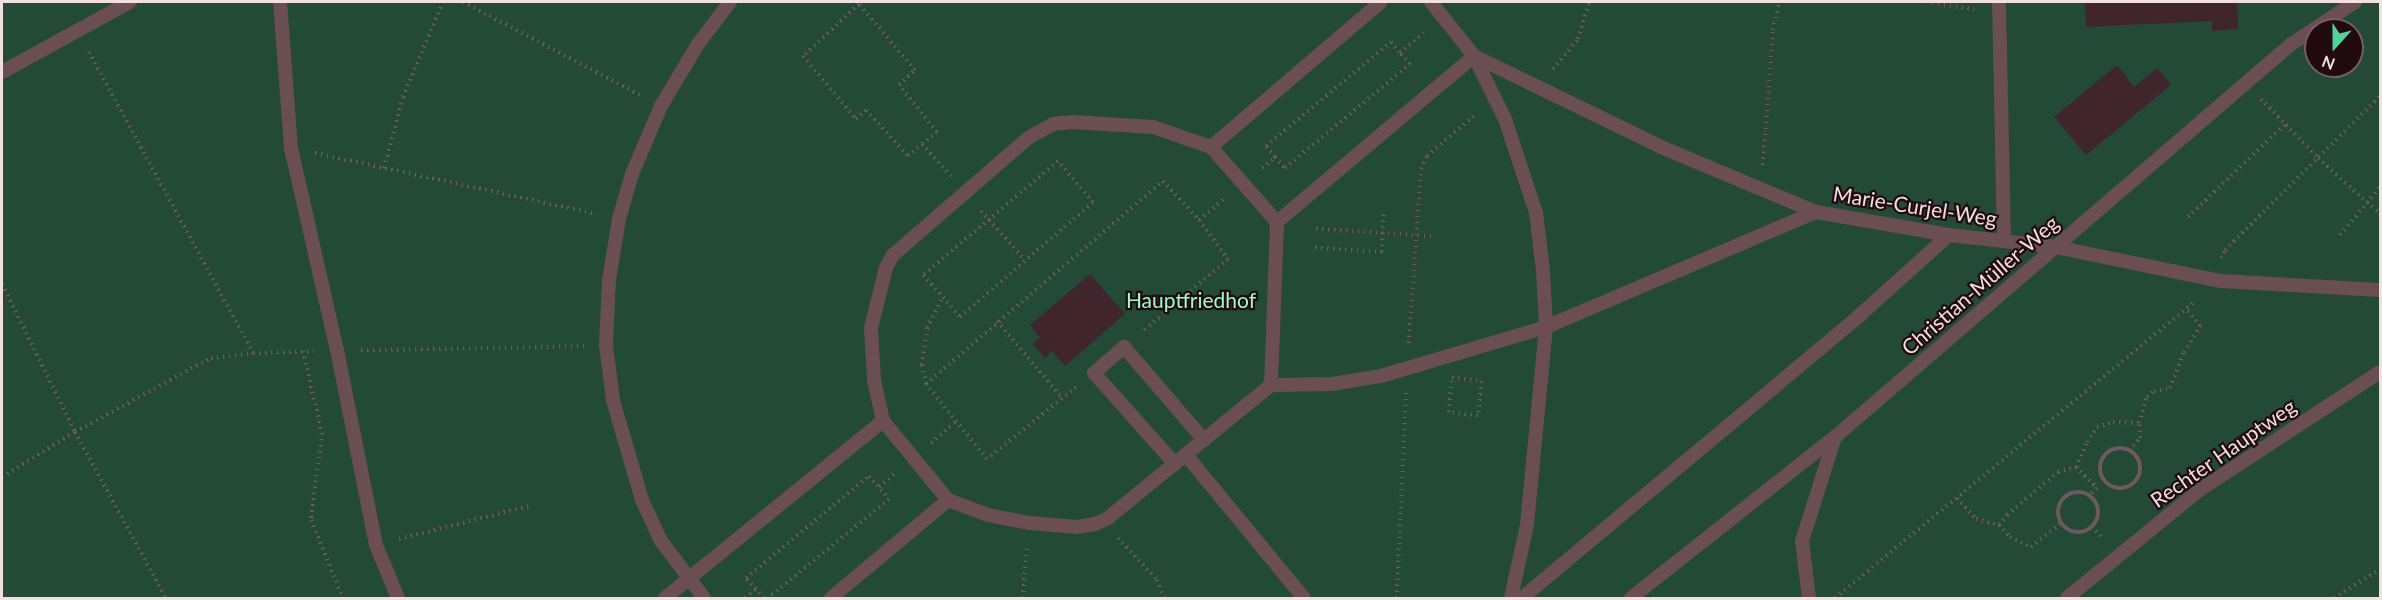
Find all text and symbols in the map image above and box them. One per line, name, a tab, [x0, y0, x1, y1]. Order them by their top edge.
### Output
north arrow	[2304, 18, 2364, 78]
text: N	[2319, 52, 2337, 74]
street label: Marie-Curjel-Weg	[1831, 181, 1999, 231]
street label: Christian-Müller-Weg	[1896, 210, 2064, 360]
park label: Hauptfriedhof	[1126, 287, 1256, 313]
street label: Rechter Hauptweg	[2145, 393, 2301, 513]

